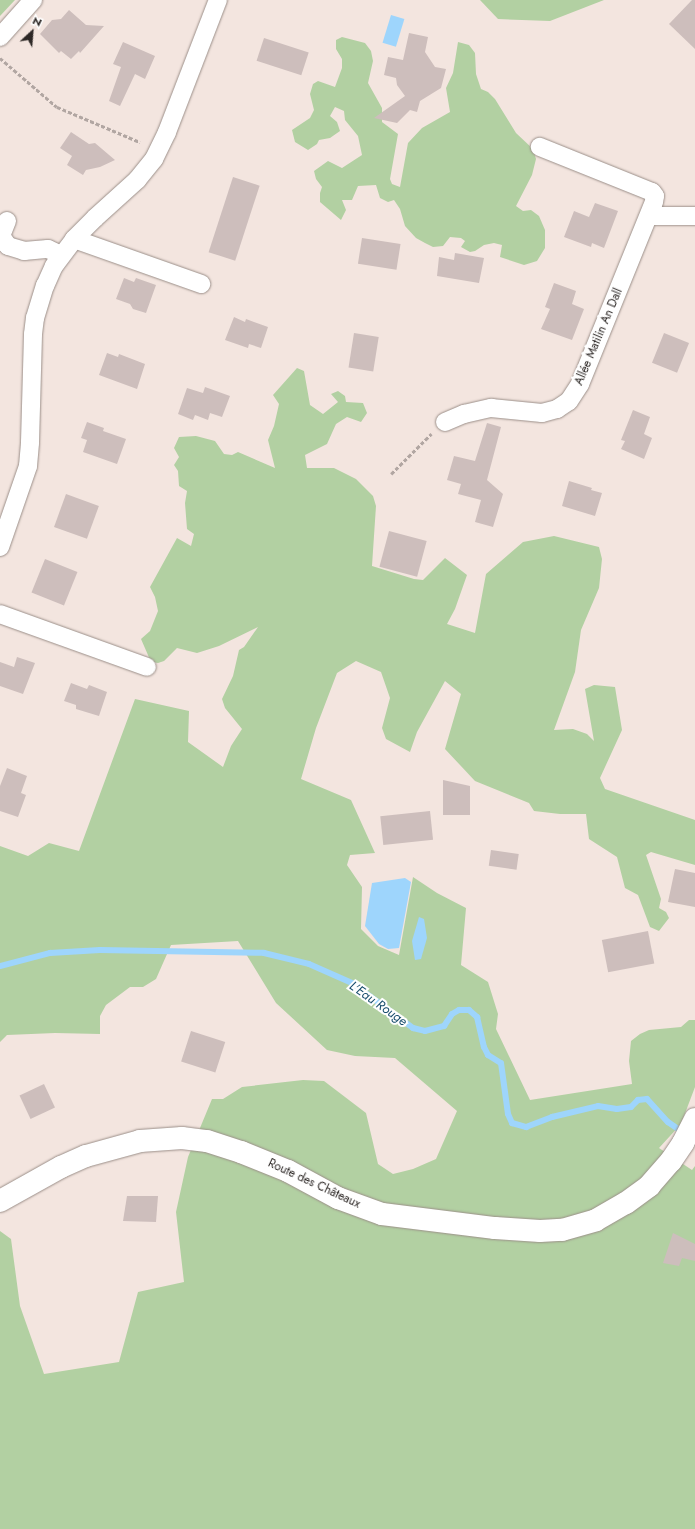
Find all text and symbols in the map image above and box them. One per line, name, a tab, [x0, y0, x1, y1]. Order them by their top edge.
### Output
north arrow	[12, 12, 52, 52]
text: N	[30, 12, 45, 30]
street label: Allée Matilin An Dall	[572, 286, 626, 388]
water label: L'Eau Rouge	[346, 978, 410, 1030]
street label: Route des Châteaux	[266, 1156, 362, 1212]

